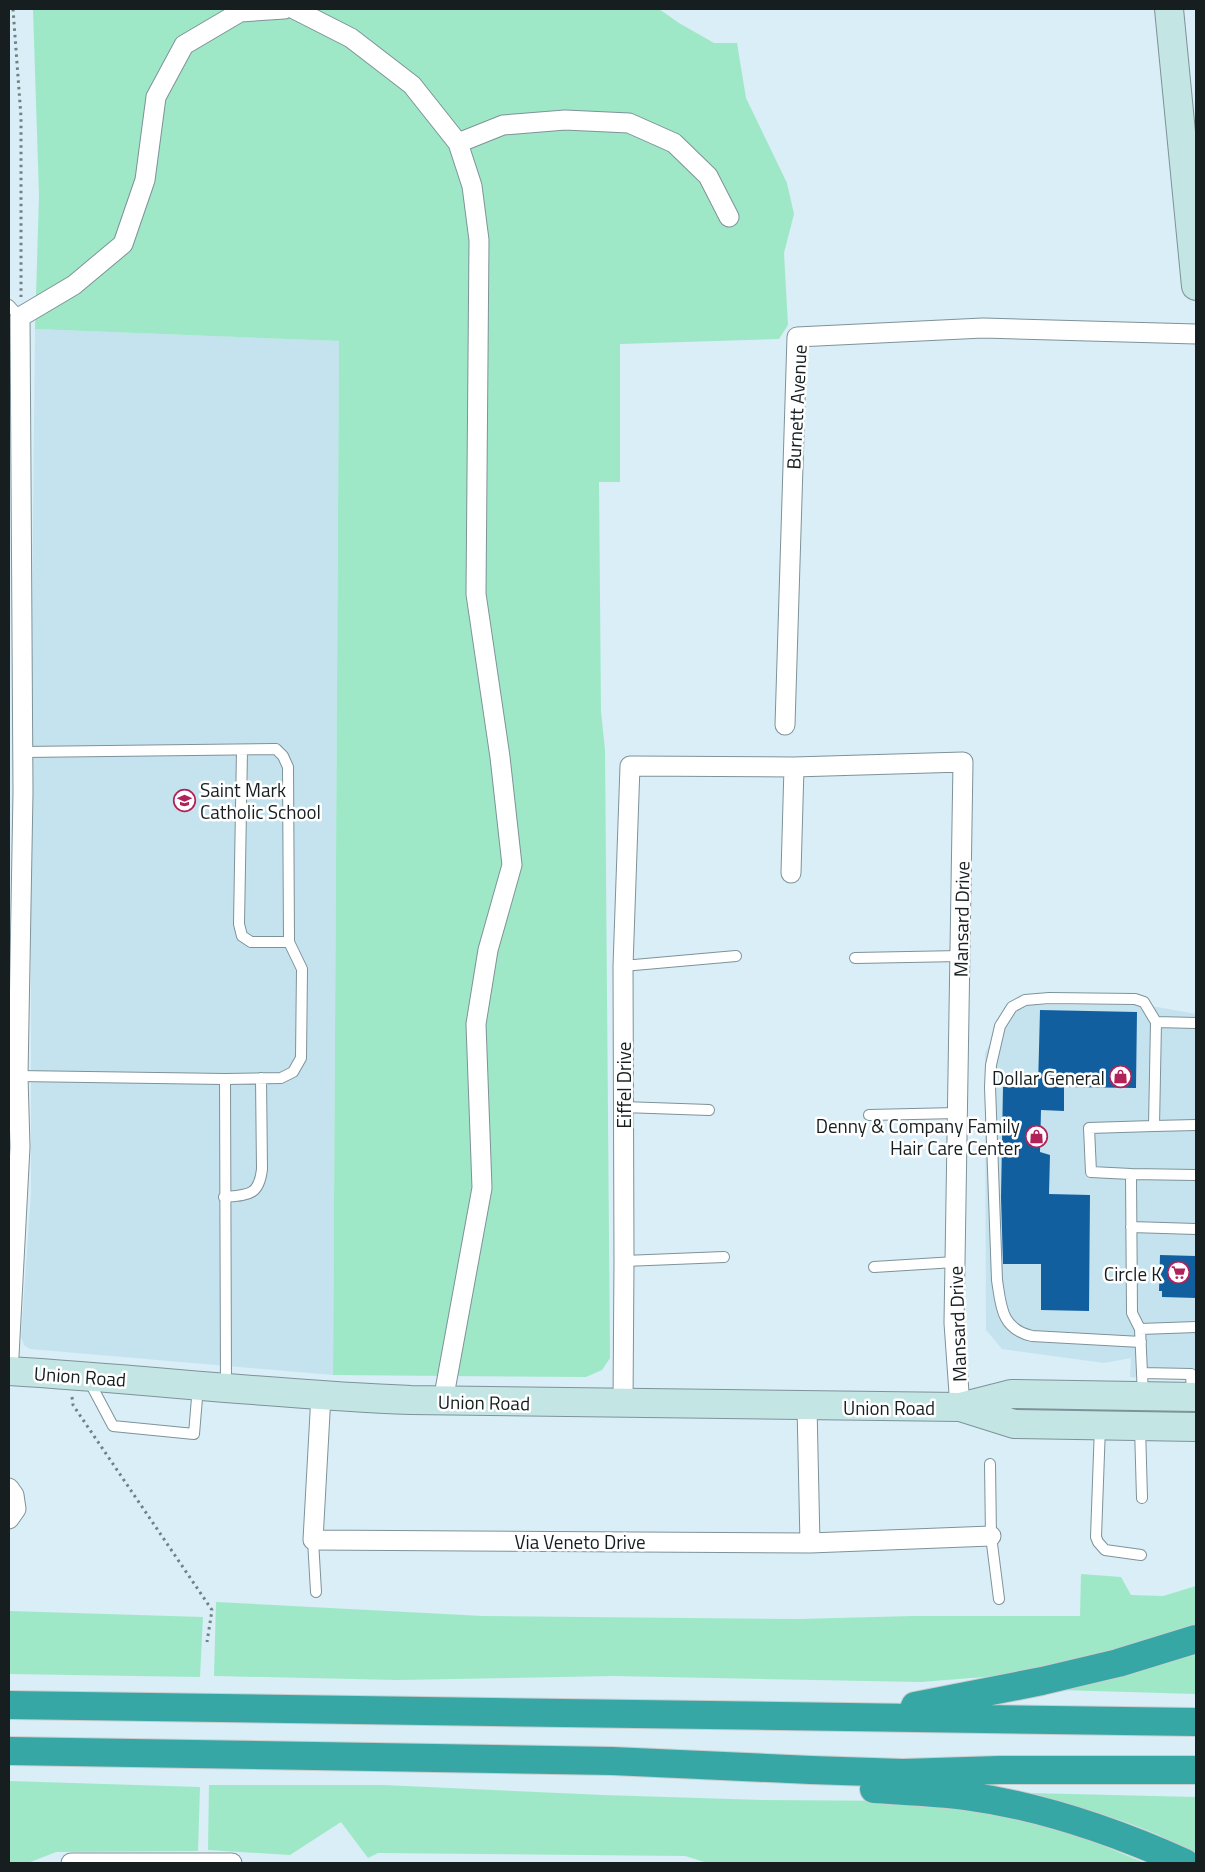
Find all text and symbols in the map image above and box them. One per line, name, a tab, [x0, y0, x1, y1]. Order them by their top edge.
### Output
street label: Burnett Avenue	[778, 344, 814, 470]
place label: Saint Mark Catholic School	[200, 775, 321, 826]
school or university icon: Saint Mark Catholic School	[172, 788, 196, 812]
street label: Mansard Drive	[945, 861, 977, 977]
street label: Eiffel Drive	[609, 1042, 638, 1128]
place label: Dollar General	[992, 1063, 1105, 1092]
shop icon: Dollar General	[1109, 1065, 1133, 1089]
place label: Denny & Company Family Hair Care Center	[816, 1111, 1020, 1162]
shop icon: Denny & Company Family Hair Care Center	[1024, 1124, 1048, 1148]
place label: Circle K	[1104, 1259, 1162, 1288]
supermarket icon: Circle K	[1166, 1261, 1190, 1285]
street label: Mansard Drive	[940, 1265, 974, 1383]
street label: Union Road	[33, 1358, 127, 1394]
street label: Union Road	[438, 1387, 530, 1417]
street label: Union Road	[843, 1393, 935, 1422]
street label: Via Veneto Drive	[514, 1527, 646, 1556]

